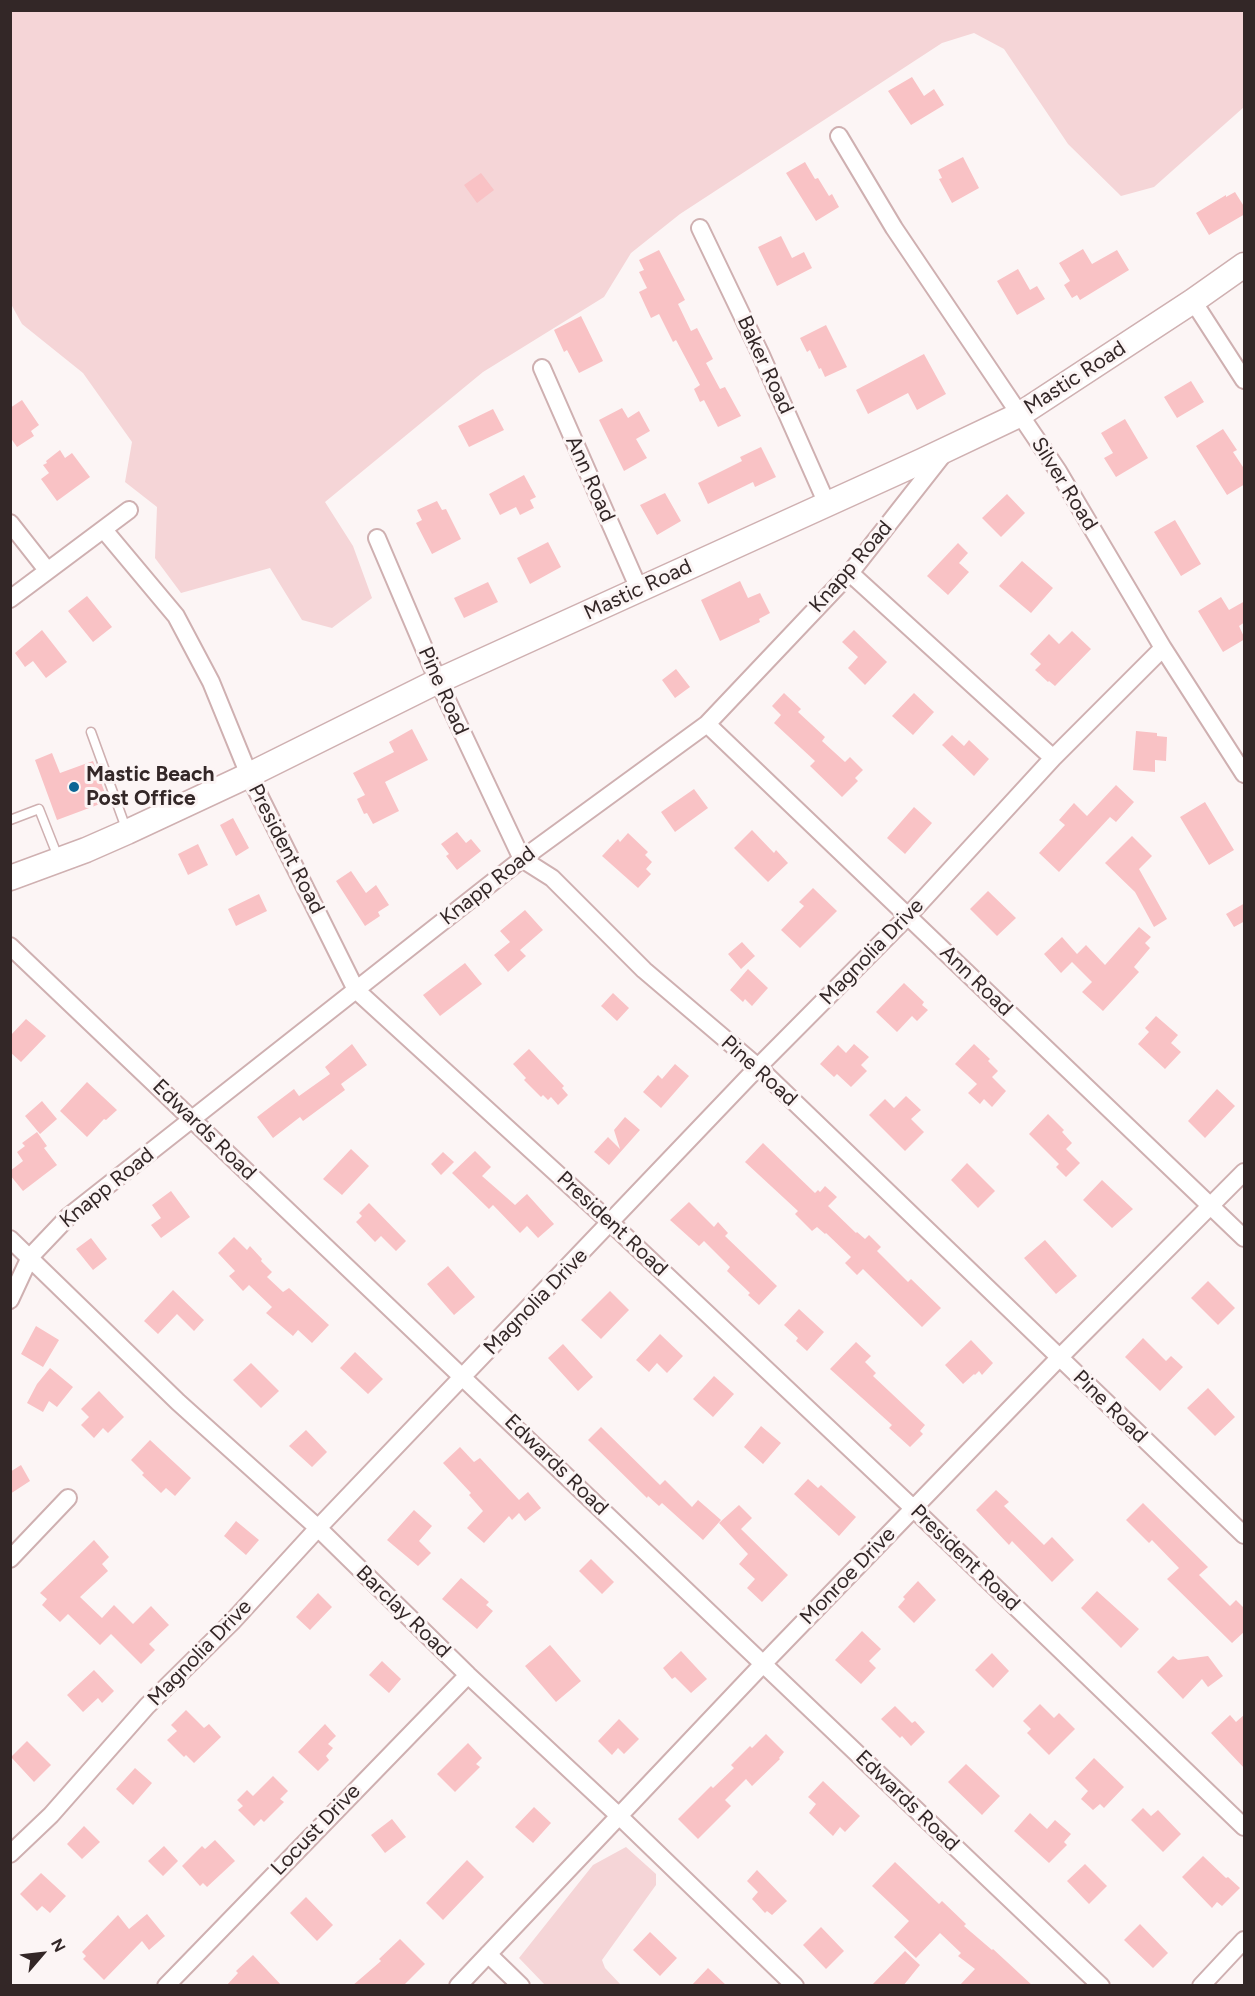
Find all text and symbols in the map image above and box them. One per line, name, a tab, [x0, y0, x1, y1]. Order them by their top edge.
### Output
street label: Baker Road	[731, 312, 799, 418]
street label: Mastic Road	[1020, 336, 1130, 420]
street label: Ann Road	[560, 432, 620, 526]
street label: Silver Road	[1025, 433, 1103, 535]
street label: Knapp Road	[804, 516, 898, 618]
street label: Mastic Road	[580, 554, 696, 626]
street label: Pine Road	[412, 643, 474, 739]
place label: Mastic Beach Post Office	[86, 762, 214, 812]
marker: Mastic Beach Post Office	[67, 780, 81, 794]
street label: President Road	[242, 780, 330, 918]
street label: Knapp Road	[436, 841, 540, 931]
street label: Magnolia Drive	[815, 893, 929, 1011]
street label: Ann Road	[934, 940, 1018, 1022]
street label: Pine Road	[716, 1030, 802, 1112]
street label: Edwards Road	[147, 1074, 261, 1186]
street label: Knapp Road	[55, 1142, 159, 1234]
street label: President Road	[551, 1166, 673, 1282]
street label: Magnolia Drive	[479, 1243, 593, 1361]
street label: Pine Road	[1068, 1365, 1152, 1449]
street label: Edwards Road	[499, 1409, 613, 1521]
street label: President Road	[905, 1500, 1025, 1616]
street label: Monroe Drive	[795, 1522, 901, 1630]
street label: Barclay Road	[350, 1561, 456, 1663]
street label: Magnolia Drive	[143, 1594, 257, 1712]
street label: Edwards Road	[850, 1745, 964, 1857]
street label: Locust Drive	[266, 1779, 366, 1881]
north arrow	[12, 1924, 72, 1984]
text: N	[47, 1935, 70, 1955]

